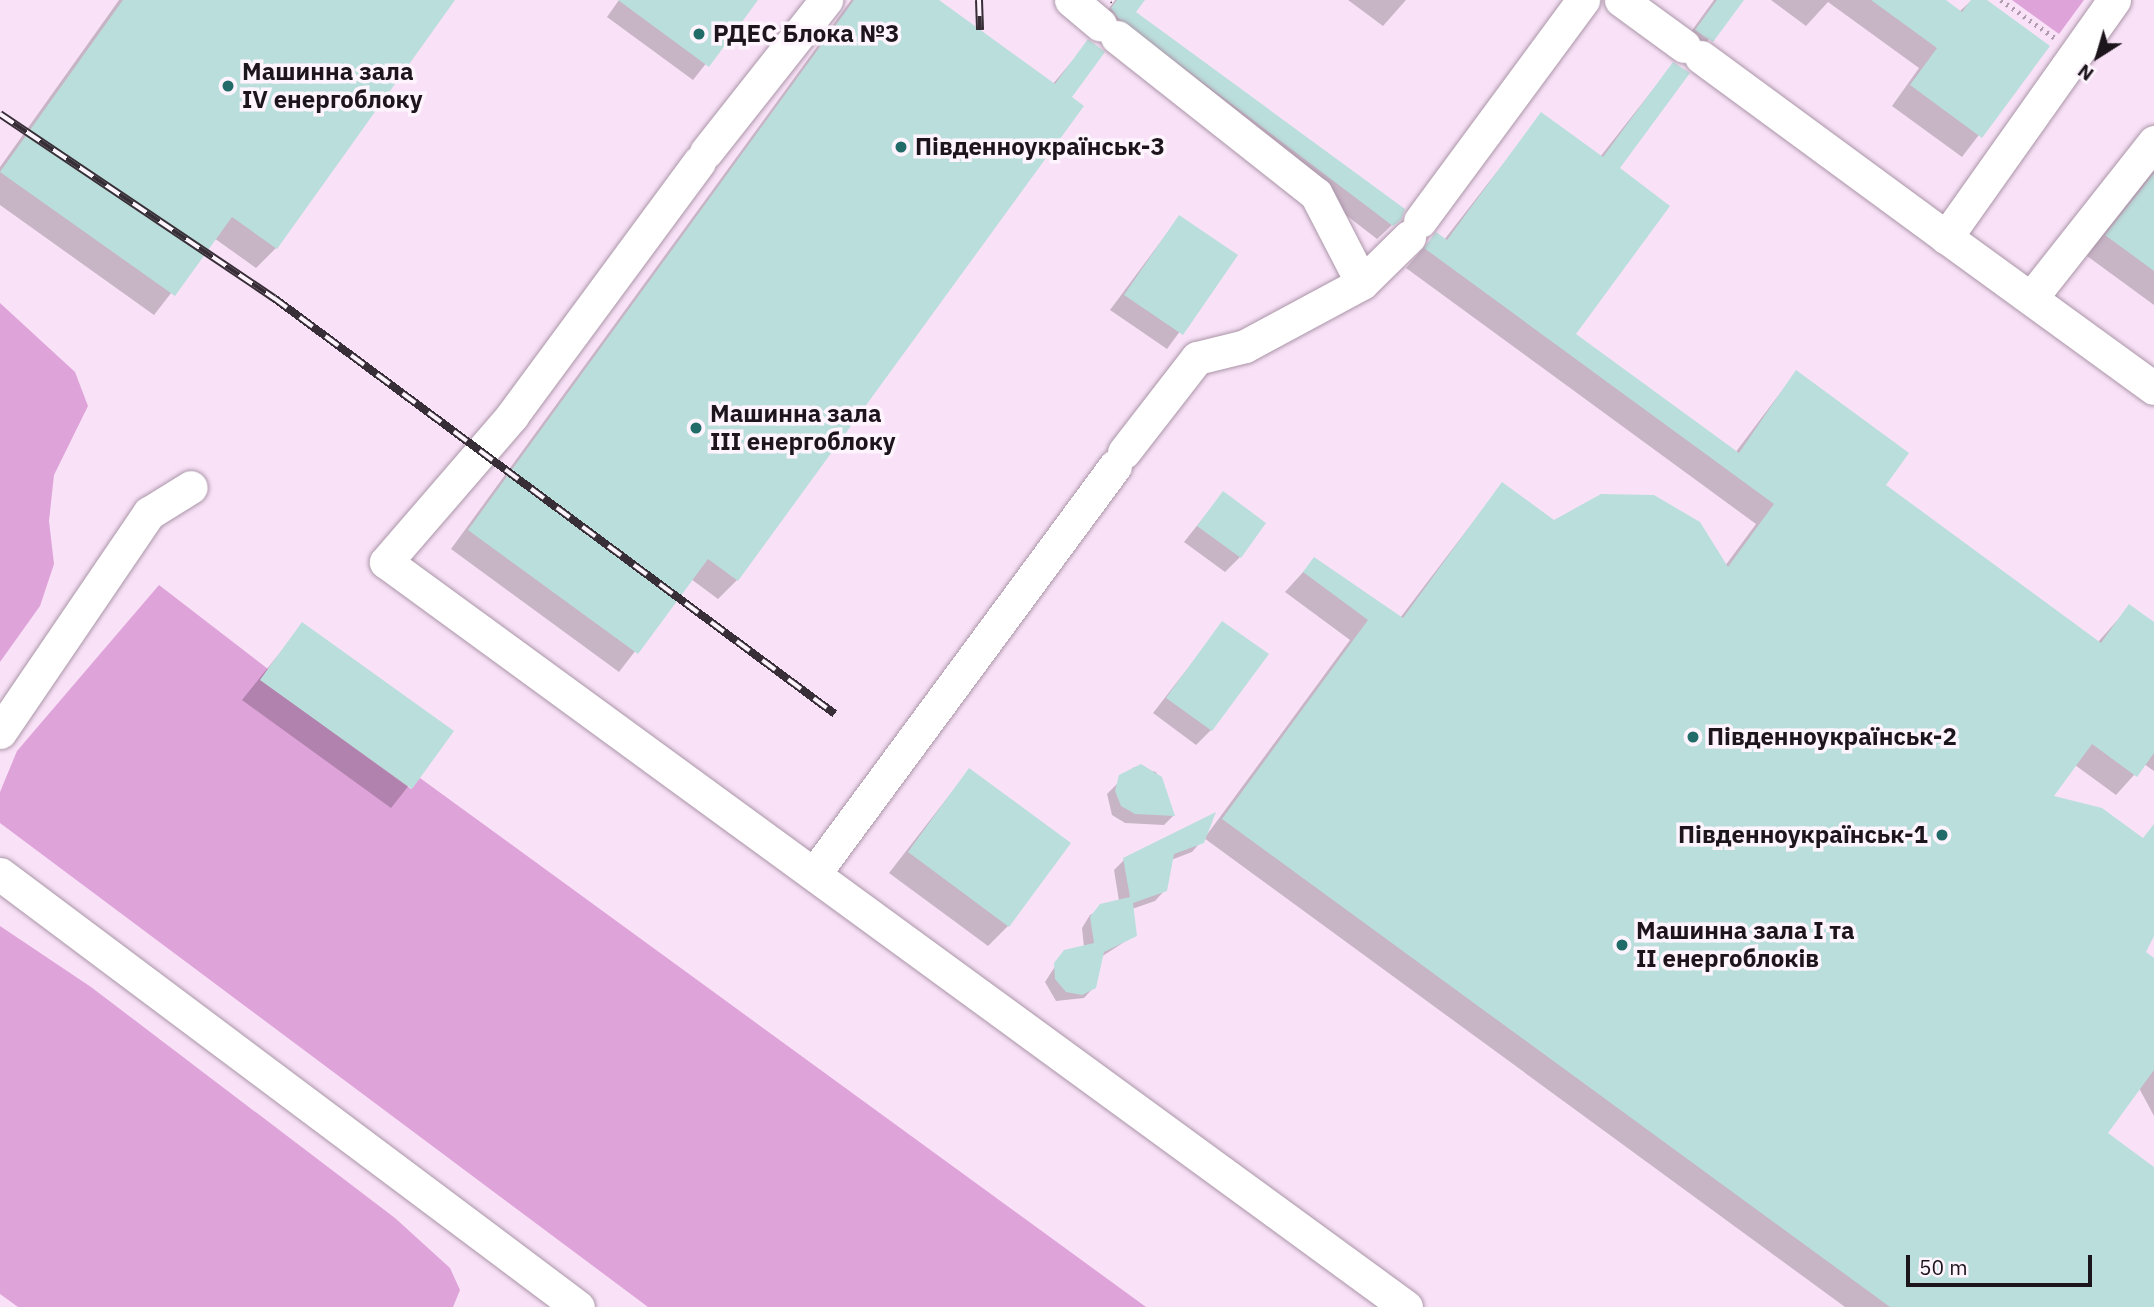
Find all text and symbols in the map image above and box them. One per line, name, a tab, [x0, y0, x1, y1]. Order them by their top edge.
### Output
place label: РДЕС Блока №3	[713, 20, 899, 48]
north arrow	[2063, 21, 2133, 91]
marker: РДЕС Блока №3	[691, 26, 707, 42]
place label: Машинна зала IV енергоблоку	[242, 58, 423, 114]
text: N	[2073, 59, 2098, 87]
marker: Машинна зала IV енергоблоку	[220, 78, 236, 94]
place label: Південноукраїнськ-3	[915, 133, 1165, 161]
marker: Південноукраїнськ-3	[893, 139, 909, 155]
place label: Машинна зала III енергоблоку	[710, 400, 896, 456]
marker: Машинна зала III енергоблоку	[688, 420, 704, 436]
place label: Південноукраїнськ-2	[1707, 723, 1957, 751]
marker: Південноукраїнськ-2	[1685, 729, 1701, 745]
place label: Південноукраїнськ-1	[1678, 821, 1928, 849]
marker: Південноукраїнськ-1	[1934, 827, 1950, 843]
place label: Машинна зала I та II енергоблоків	[1636, 917, 1855, 973]
marker: Машинна зала I та II енергоблоків	[1614, 937, 1630, 953]
scale bar	[1909, 1240, 2094, 1284]
text: 50 m	[1919, 1253, 1968, 1281]

